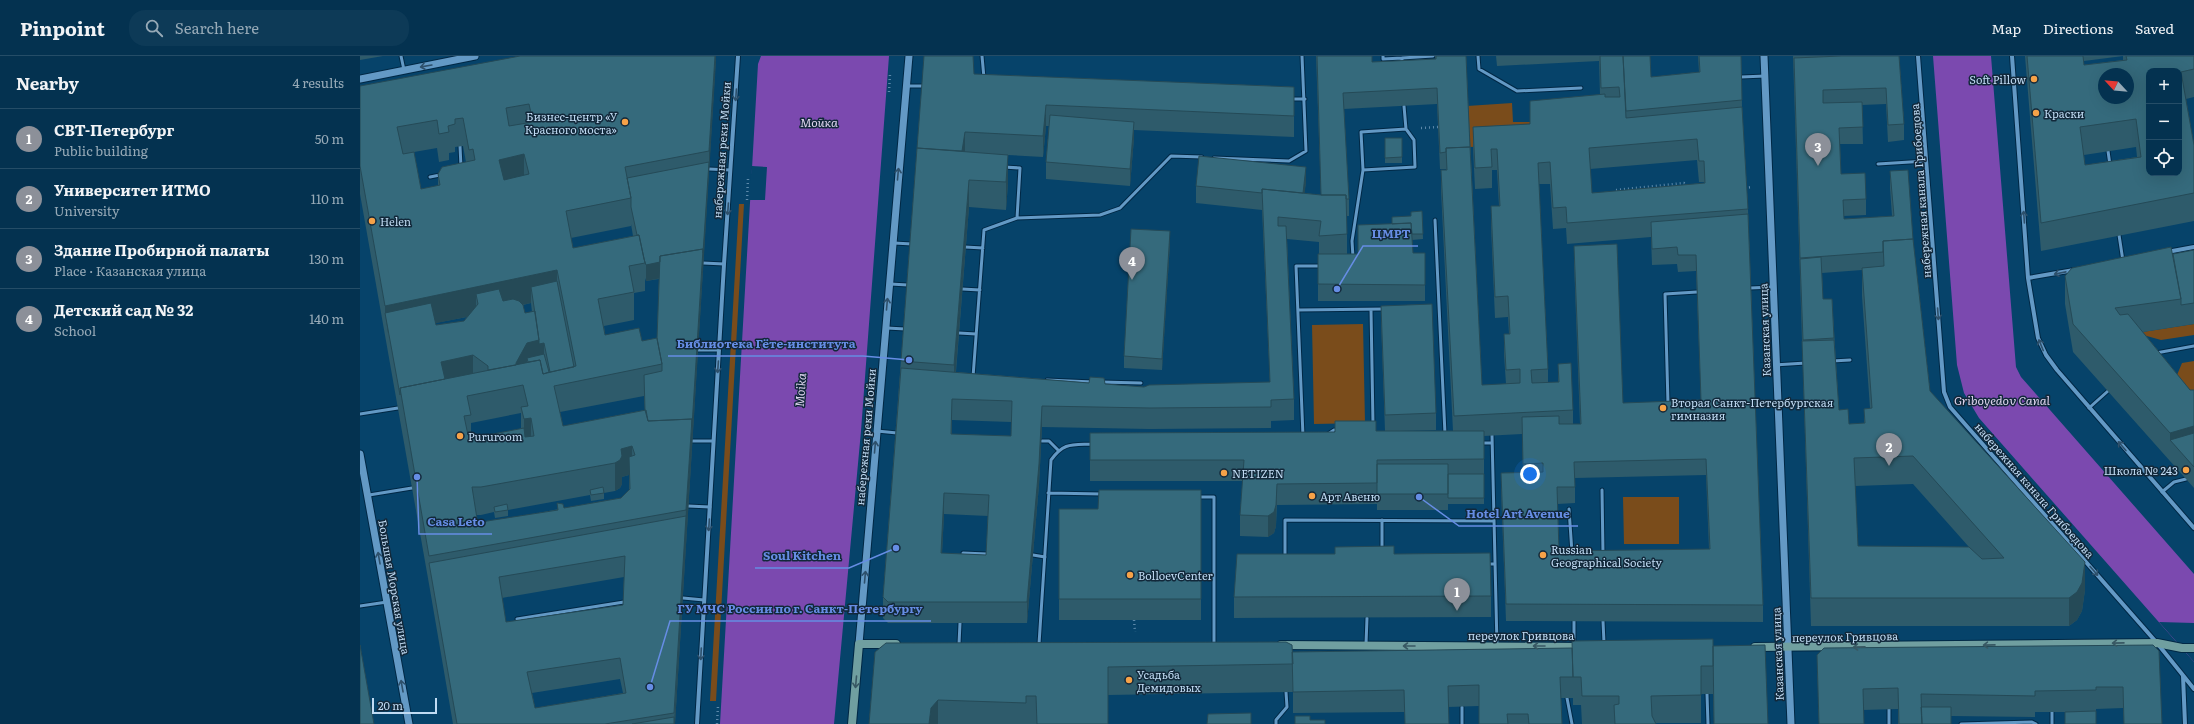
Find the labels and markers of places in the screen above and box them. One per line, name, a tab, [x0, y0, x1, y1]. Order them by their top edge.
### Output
place label: Soft Pillow	[1969, 71, 2027, 87]
marker: Soft Pillow	[2029, 74, 2039, 84]
place label: Краски	[2044, 105, 2084, 121]
place label: Бизнес-центр «У Красного моста»	[525, 108, 618, 137]
marker: Краски	[2031, 108, 2041, 118]
marker: Бизнес-центр «У Красного моста»	[620, 117, 630, 127]
pin: 3	[1805, 133, 1831, 166]
place label: Helen	[380, 213, 411, 229]
marker: Helen	[367, 216, 377, 226]
callout: ЦМРТ	[1363, 222, 1418, 246]
pin: 4	[1119, 247, 1145, 280]
callout: Библиотека Гёте-института	[668, 332, 863, 356]
place label: Вторая Санкт-Петербургская гимназия	[1671, 394, 1834, 423]
marker: Вторая Санкт-Петербургская гимназия	[1658, 403, 1668, 413]
place label: Pururoom	[468, 428, 523, 444]
marker: Pururoom	[455, 431, 465, 441]
pin: 2	[1876, 433, 1902, 466]
place label: Школа № 243	[2104, 462, 2178, 478]
place label: NETIZEN	[1232, 465, 1284, 481]
marker: Школа № 243	[2181, 465, 2191, 475]
marker: NETIZEN	[1219, 468, 1229, 478]
place label: Арт Авеню	[1320, 488, 1381, 504]
marker: Арт Авеню	[1307, 491, 1317, 501]
callout: Hotel Art Avenue	[1459, 502, 1578, 526]
callout: Casa Leto	[419, 510, 492, 534]
place label: Russian Geographical Society	[1551, 541, 1663, 570]
callout: Soul Kitchen	[755, 544, 849, 568]
marker: Russian Geographical Society	[1538, 550, 1548, 560]
place label: BolloevCenter	[1138, 567, 1214, 583]
marker: BolloevCenter	[1125, 570, 1135, 580]
pin: 1	[1444, 578, 1470, 611]
callout: ГУ МЧС России по г. Санкт-Петербургу	[670, 597, 931, 621]
place label: Усадьба Демидовых	[1137, 666, 1202, 695]
marker: Усадьба Демидовых	[1124, 675, 1134, 685]

